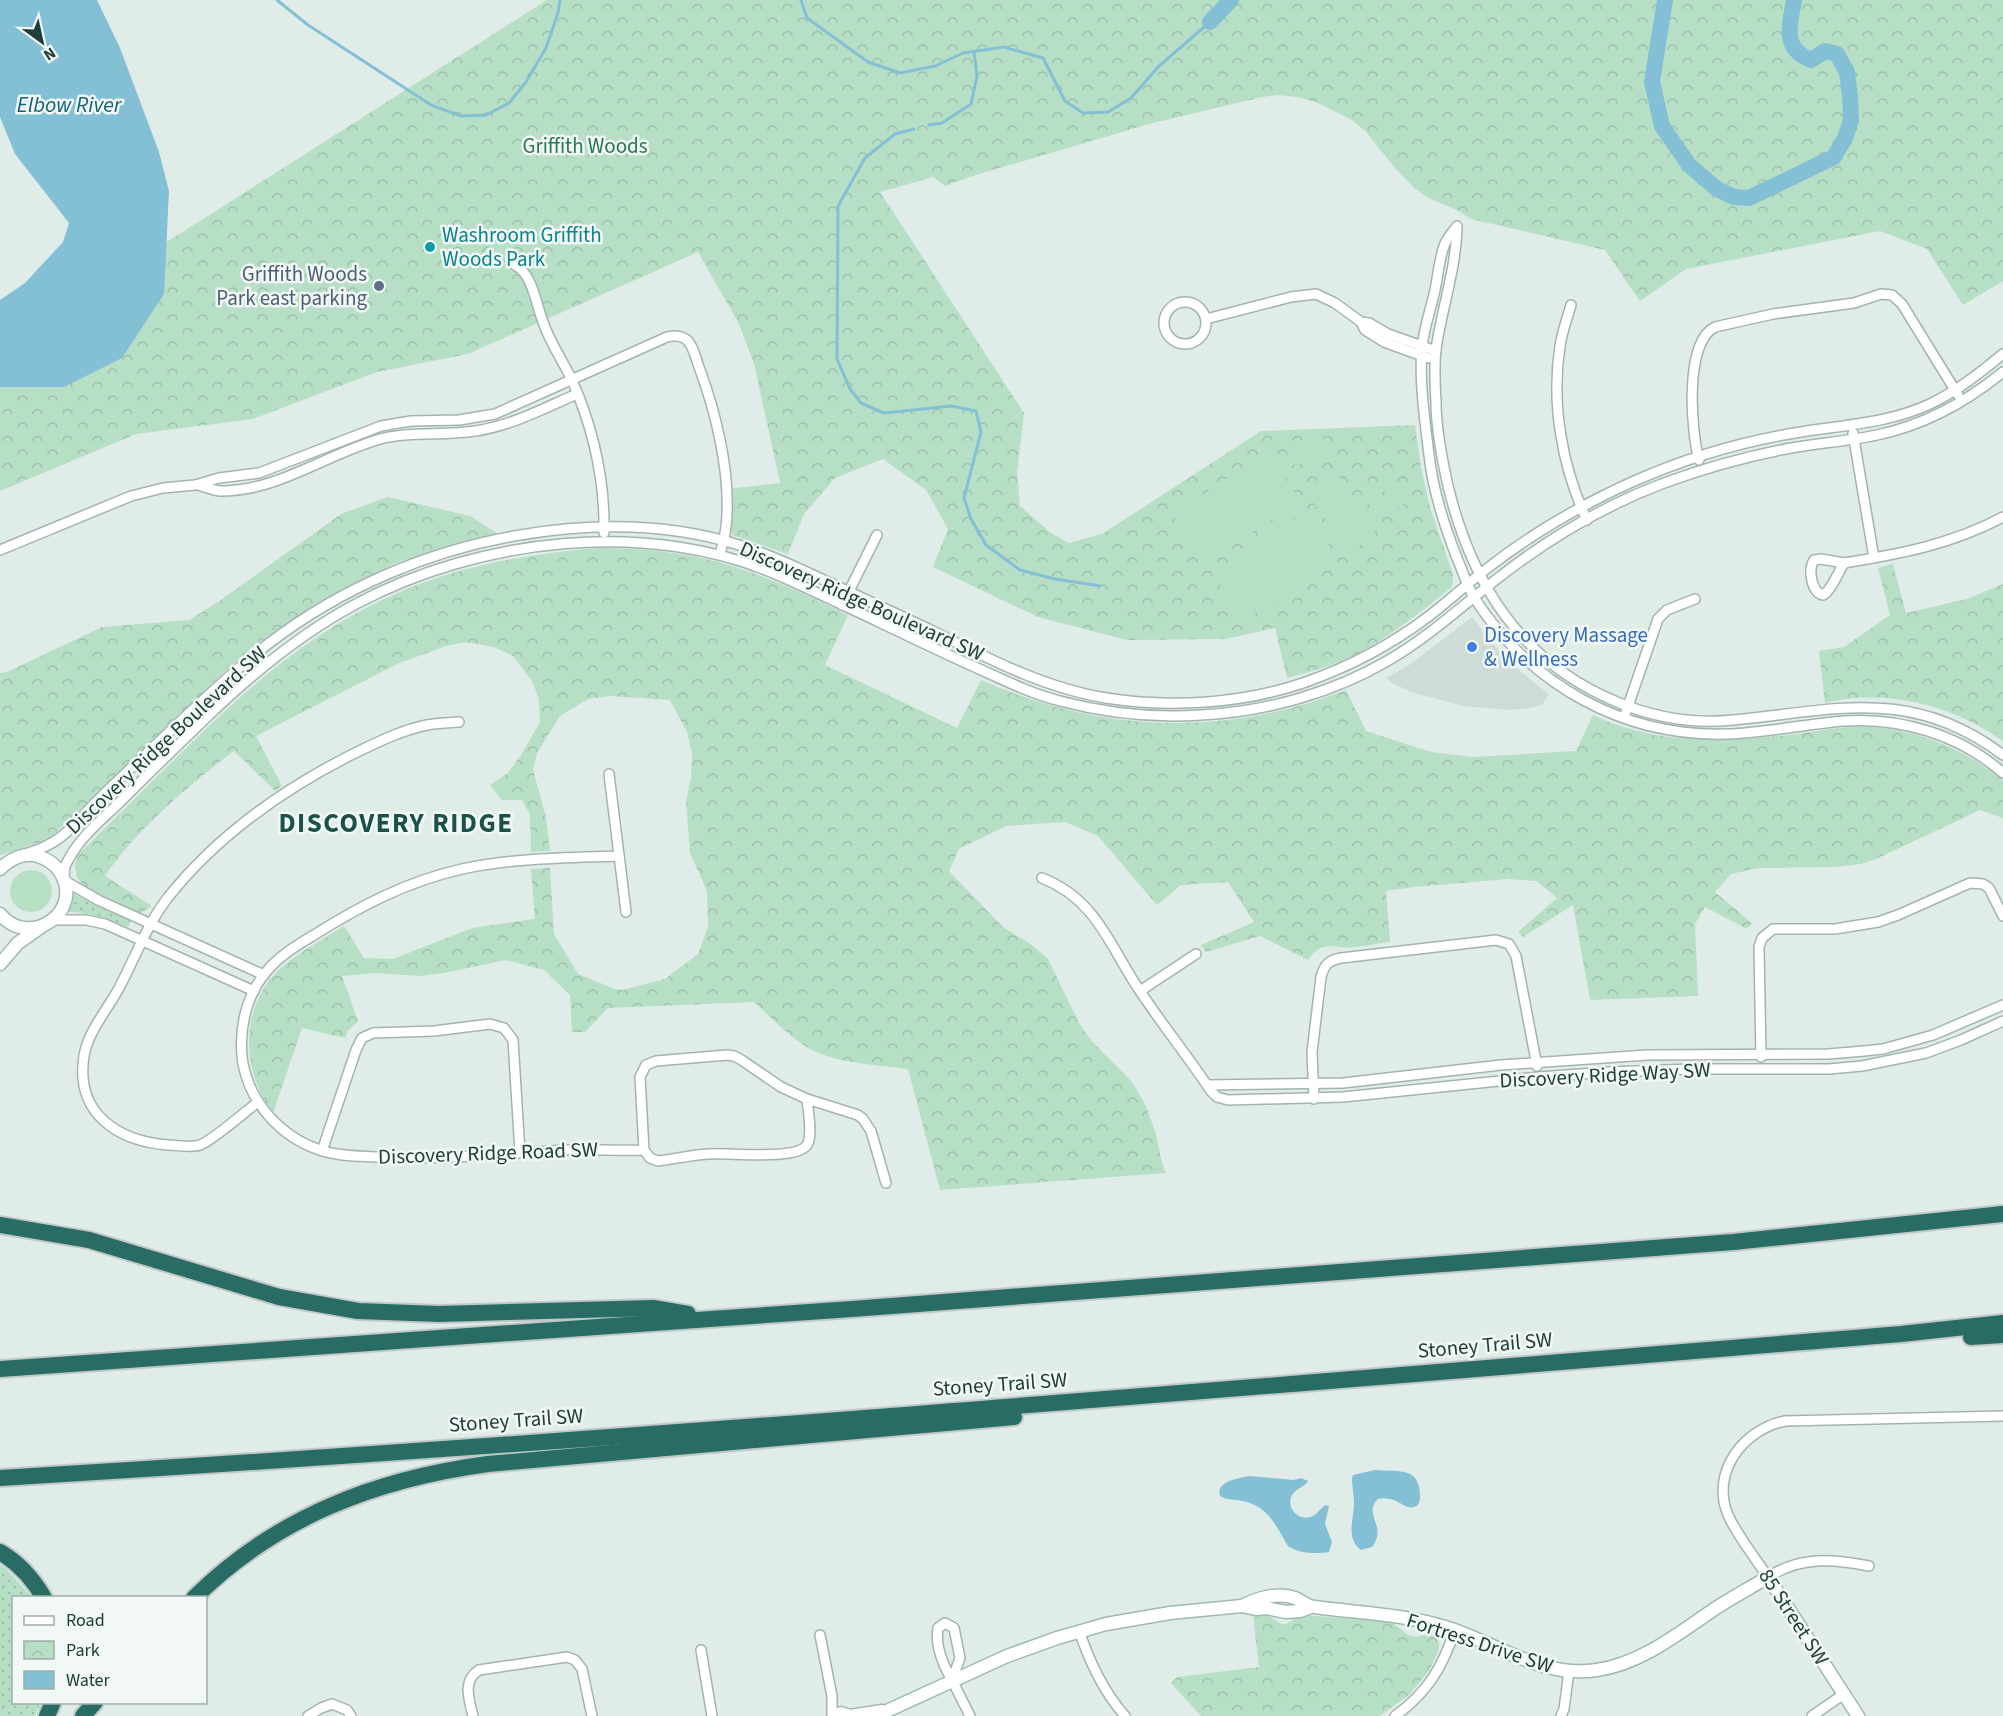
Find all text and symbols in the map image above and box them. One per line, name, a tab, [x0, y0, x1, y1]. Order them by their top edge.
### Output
north arrow	[12, 12, 72, 72]
text: N	[39, 42, 60, 66]
water label: Elbow River	[17, 89, 123, 121]
park label: Griffith Woods	[522, 131, 648, 161]
place label: Washroom Griffith Woods Park	[442, 220, 602, 274]
marker: Washroom Griffith Woods Park	[423, 240, 437, 254]
place label: Griffith Woods Park east parking	[216, 259, 367, 313]
marker: Griffith Woods Park east parking	[372, 279, 386, 293]
street label: Discovery Ridge Boulevard SW	[735, 533, 989, 669]
place label: Discovery Massage & Wellness	[1484, 620, 1648, 674]
street label: Discovery Ridge Boulevard SW	[59, 638, 273, 841]
marker: Discovery Massage & Wellness	[1465, 640, 1479, 654]
district label: DISCOVERY RIDGE	[278, 804, 514, 843]
street label: Discovery Ridge Way SW	[1499, 1054, 1712, 1096]
street label: Discovery Ridge Road SW	[378, 1134, 599, 1172]
street label: Stoney Trail SW	[1416, 1324, 1554, 1366]
street label: Stoney Trail SW	[932, 1364, 1069, 1404]
street label: Stoney Trail SW	[448, 1400, 585, 1440]
street label: 85 Street SW	[1752, 1563, 1837, 1672]
legend	[12, 1596, 207, 1704]
street label: Fortress Drive SW	[1403, 1605, 1558, 1681]
text: Road	[66, 1608, 105, 1633]
text: Park	[66, 1638, 100, 1663]
text: Water	[66, 1668, 110, 1693]

